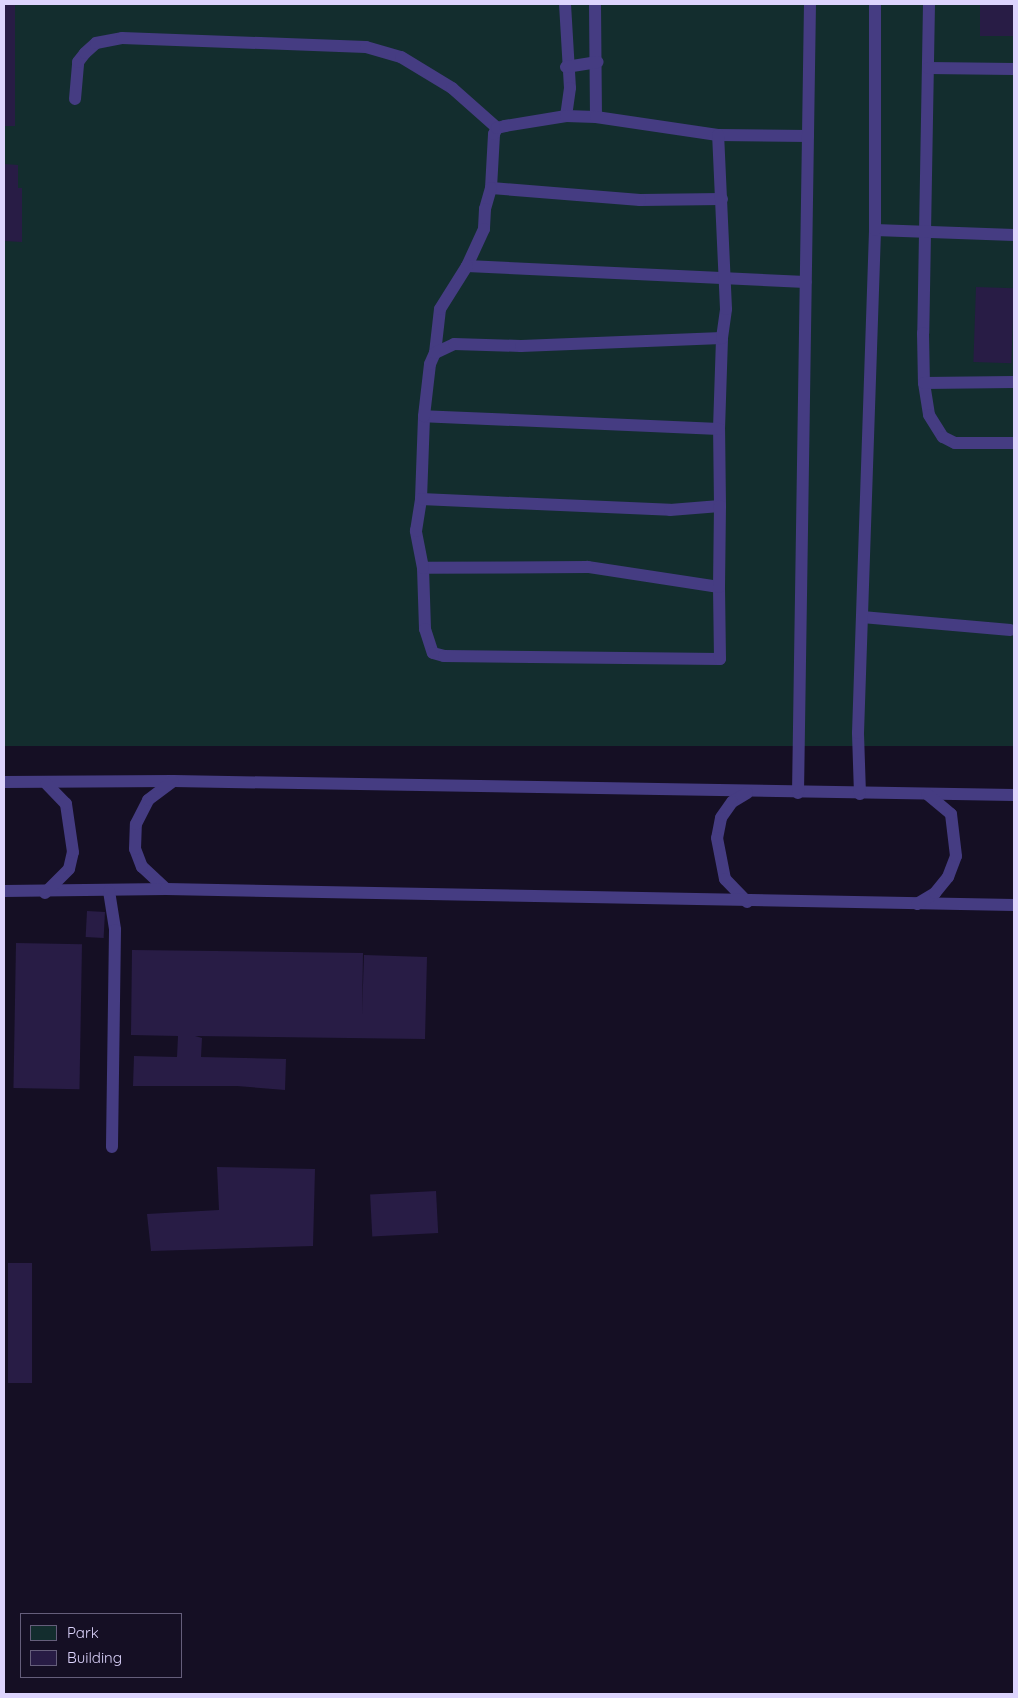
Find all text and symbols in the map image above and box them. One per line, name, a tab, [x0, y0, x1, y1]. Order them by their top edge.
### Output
legend	[20, 1613, 182, 1678]
text: Park	[67, 1623, 99, 1642]
text: Building	[67, 1648, 122, 1667]

